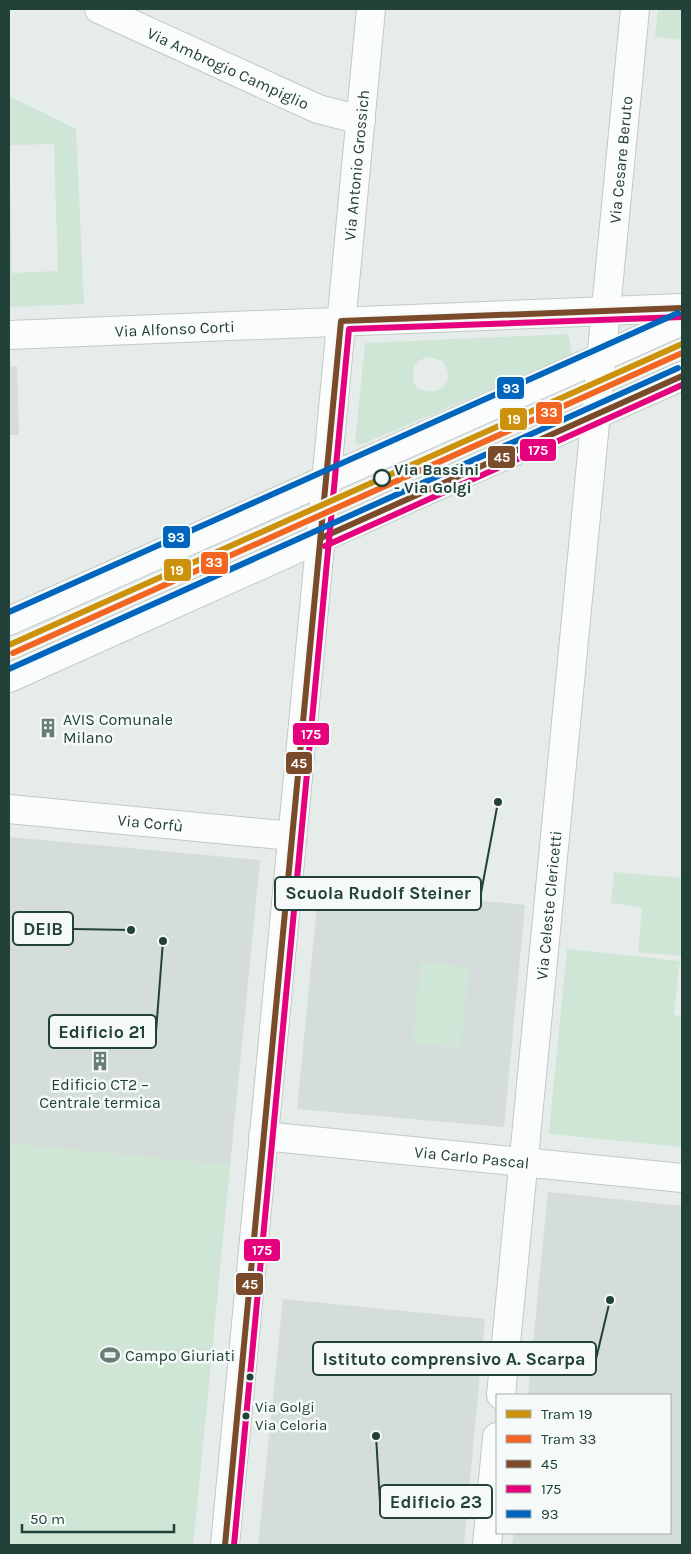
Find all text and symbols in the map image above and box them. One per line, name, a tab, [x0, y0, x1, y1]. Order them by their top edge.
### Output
street label: Via Ambrogio Campiglio	[144, 23, 312, 113]
street label: Via Antonio Grossich	[340, 89, 373, 242]
street label: Via Cesare Beruto	[605, 95, 636, 224]
street label: Via Alfonso Corti	[114, 316, 235, 340]
line badge: 93	[496, 376, 525, 400]
text: 93	[502, 380, 520, 397]
line badge: 33	[535, 401, 563, 425]
text: 33	[540, 404, 558, 421]
line badge: 19	[499, 407, 528, 431]
text: 19	[507, 411, 521, 428]
line badge: 175	[519, 438, 557, 462]
text: 175	[528, 442, 548, 459]
line badge: 45	[487, 445, 516, 469]
text: 45	[494, 449, 510, 466]
place label: Via Bassini - Via Golgi	[394, 460, 479, 497]
marker: Via Bassini - Via Golgi	[373, 469, 391, 487]
line badge: 93	[162, 525, 191, 549]
text: 93	[167, 529, 185, 546]
line badge: 33	[200, 551, 229, 575]
text: 33	[205, 554, 223, 571]
line badge: 19	[163, 558, 192, 582]
text: 19	[170, 562, 184, 579]
place label: AVIS Comunale Milano	[63, 710, 173, 747]
building icon: AVIS Comunale Milano	[37, 717, 59, 739]
line badge: 175	[292, 722, 330, 746]
text: 175	[301, 726, 321, 743]
line badge: 45	[285, 751, 313, 775]
text: 45	[291, 755, 307, 772]
street label: Via Corfù	[117, 810, 184, 835]
street label: Via Celeste Clericetti	[532, 830, 565, 981]
callout: Scuola Rudolf Steiner	[275, 877, 481, 910]
text: Scuola Rudolf Steiner	[285, 882, 471, 904]
callout: DEIB	[13, 912, 73, 945]
text: DEIB	[23, 918, 63, 940]
callout: Edificio 21	[49, 1015, 156, 1048]
text: Edificio 21	[58, 1021, 146, 1043]
building icon: Edificio CT2 – Centrale termica	[89, 1050, 111, 1072]
place label: Edificio CT2 – Centrale termica	[39, 1075, 161, 1112]
street label: Via Carlo Pascal	[414, 1142, 530, 1172]
line badge: 175	[243, 1238, 281, 1262]
text: 175	[252, 1242, 272, 1259]
line badge: 45	[235, 1272, 264, 1296]
text: 45	[242, 1276, 258, 1293]
callout: Istituto comprensivo A. Scarpa	[313, 1342, 596, 1375]
sports icon: Campo Giuriati	[99, 1344, 121, 1366]
place label: Campo Giuriati	[125, 1346, 235, 1365]
text: Istituto comprensivo A. Scarpa	[322, 1348, 586, 1370]
unlabelled marker	[245, 1372, 255, 1382]
legend	[496, 1394, 671, 1534]
place label: Via Golgi Via Celoria	[255, 1398, 327, 1434]
text: Tram 19	[541, 1405, 592, 1423]
marker: Via Golgi Via Celoria	[241, 1411, 251, 1421]
text: Tram 33	[541, 1430, 596, 1448]
text: 45	[541, 1455, 558, 1473]
text: 175	[541, 1480, 561, 1498]
callout: Edificio 23	[380, 1485, 492, 1518]
text: Edificio 23	[390, 1491, 482, 1513]
scale bar	[22, 1502, 175, 1534]
text: 93	[541, 1505, 559, 1523]
text: 50 m	[30, 1510, 65, 1528]

